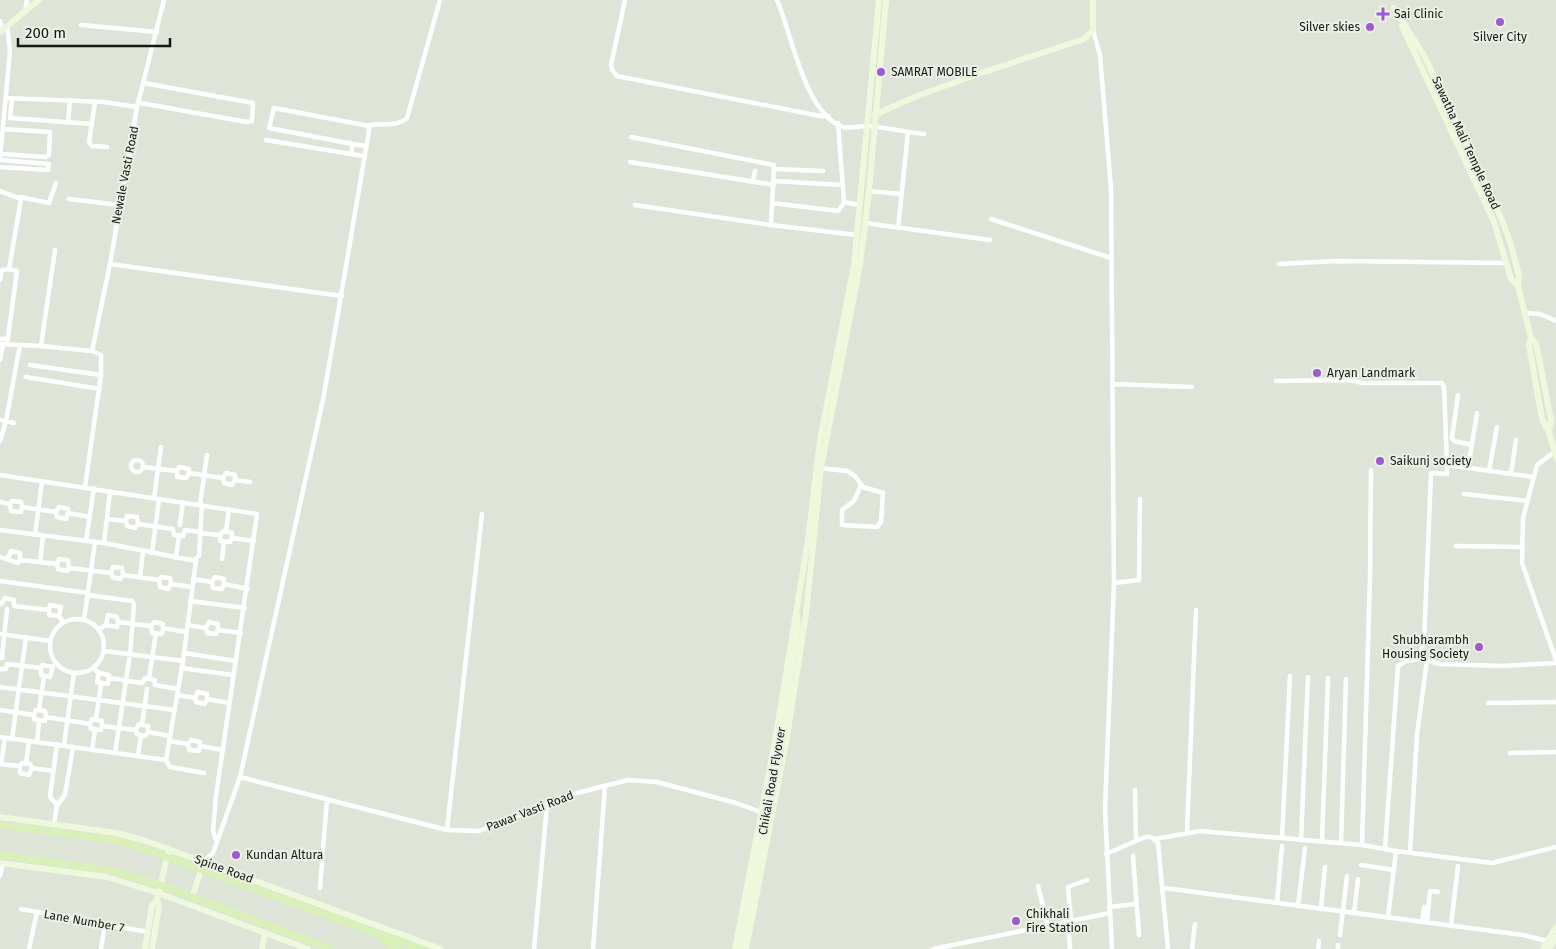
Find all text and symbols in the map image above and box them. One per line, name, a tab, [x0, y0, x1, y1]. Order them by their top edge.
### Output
marker: Sai Clinic	[1376, 7, 1390, 21]
place label: Sai Clinic	[1394, 7, 1444, 21]
scale bar	[18, 15, 170, 47]
marker: Silver City	[1494, 16, 1506, 28]
place label: Silver skies	[1299, 20, 1360, 34]
marker: Silver skies	[1364, 21, 1376, 33]
text: 200 m	[25, 24, 66, 42]
place label: Silver City	[1473, 30, 1527, 44]
place label: SAMRAT MOBILE	[891, 65, 977, 79]
marker: SAMRAT MOBILE	[875, 66, 887, 78]
street label: Sawatha Mali Temple Road	[1429, 74, 1503, 212]
street label: Newale Vasti Road	[109, 125, 141, 225]
place label: Aryan Landmark	[1327, 366, 1416, 380]
marker: Aryan Landmark	[1311, 367, 1323, 379]
place label: Saikunj society	[1390, 454, 1472, 468]
marker: Saikunj society	[1374, 455, 1386, 467]
place label: Shubharambh Housing Society	[1382, 633, 1469, 661]
marker: Shubharambh Housing Society	[1473, 641, 1485, 653]
street label: Chikali Road Flyover	[756, 726, 788, 836]
street label: Pawar Vasti Road	[484, 788, 576, 834]
place label: Kundan Altura	[246, 848, 323, 862]
marker: Kundan Altura	[230, 849, 242, 861]
street label: Spine Road	[193, 852, 255, 886]
street label: Lane Number 7	[43, 907, 125, 935]
place label: Chikhali Fire Station	[1026, 907, 1088, 935]
marker: Chikhali Fire Station	[1010, 915, 1022, 927]

